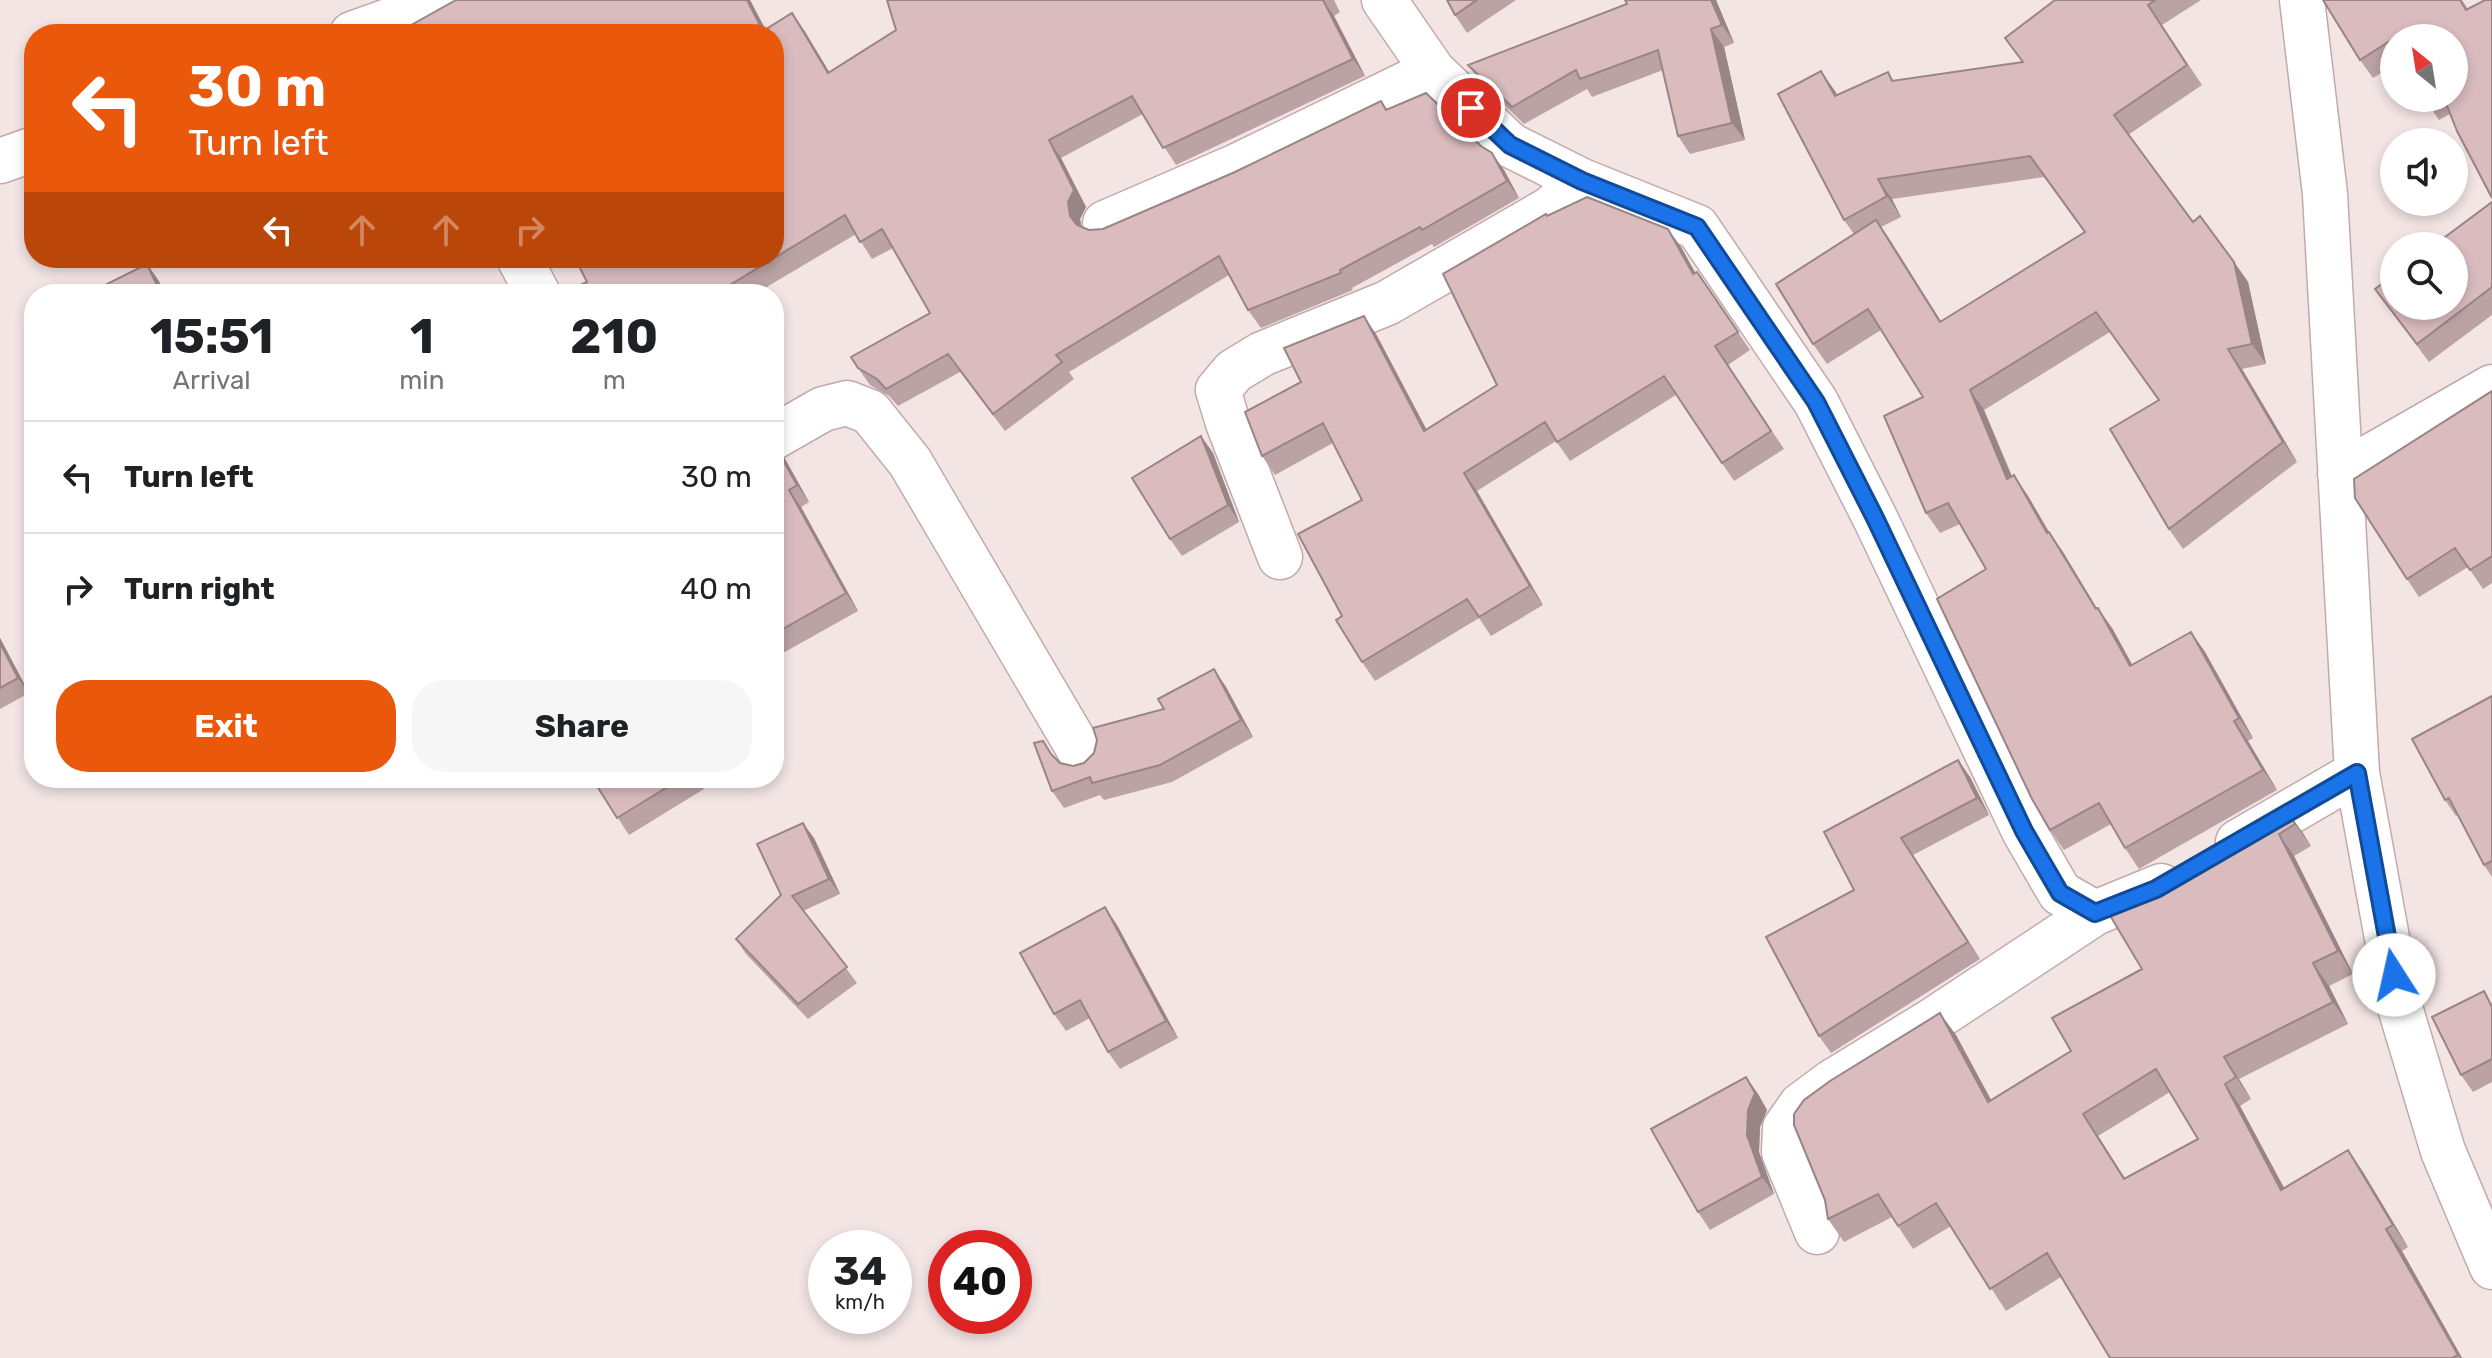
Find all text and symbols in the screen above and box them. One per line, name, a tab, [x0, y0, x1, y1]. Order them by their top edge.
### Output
north arrow	[2380, 24, 2468, 112]
map controls	[2380, 24, 2468, 320]
text: 30 m	[188, 54, 326, 120]
icon: left	[56, 56, 160, 160]
pin	[1437, 74, 1505, 142]
icon: arrive	[1449, 86, 1493, 130]
text: Turn left	[188, 121, 329, 164]
button: sound	[2380, 128, 2468, 216]
icon: left	[256, 208, 300, 252]
icon: ahead	[340, 208, 384, 252]
icon: ahead	[424, 208, 468, 252]
icon: right	[508, 208, 552, 252]
button: search	[2380, 232, 2468, 320]
text: 15:51	[150, 308, 273, 365]
text: 1	[410, 308, 434, 365]
text: 210	[570, 308, 658, 365]
text: Arrival	[173, 365, 251, 396]
text: min	[399, 365, 444, 396]
text: m	[603, 365, 626, 396]
icon: left	[56, 455, 100, 499]
text: Turn left	[124, 459, 254, 495]
text: 30 m	[681, 459, 752, 495]
icon: right	[56, 567, 100, 611]
text: Turn right	[124, 571, 275, 607]
text: 40 m	[680, 571, 752, 607]
button: Exit	[56, 680, 396, 772]
button: Share	[412, 680, 752, 772]
position arrow	[2352, 933, 2436, 1017]
speed limit sign: 40	[928, 1230, 1032, 1334]
text: 34	[833, 1248, 887, 1295]
text: km/h	[835, 1290, 885, 1314]

